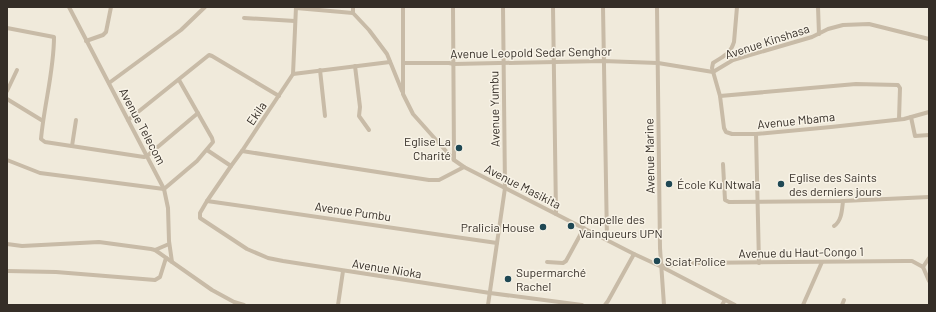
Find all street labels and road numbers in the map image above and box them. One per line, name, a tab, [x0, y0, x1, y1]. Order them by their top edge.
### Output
street label: Avenue Kinshasa	[723, 21, 811, 61]
street label: Avenue Leopold Sedar Senghor	[450, 44, 612, 60]
street label: Avenue Yumbu	[486, 71, 502, 147]
street label: Avenue Telecom	[117, 85, 169, 167]
street label: Ekila	[243, 99, 269, 127]
street label: Avenue Mbama	[757, 109, 835, 131]
street label: Avenue Marine	[641, 118, 657, 194]
street label: Avenue Masikita	[483, 161, 563, 211]
street label: Avenue Pumbu	[314, 199, 392, 223]
street label: Avenue du Haut-Congo 1	[738, 244, 864, 260]
street label: Avenue Nioka	[351, 256, 423, 280]

